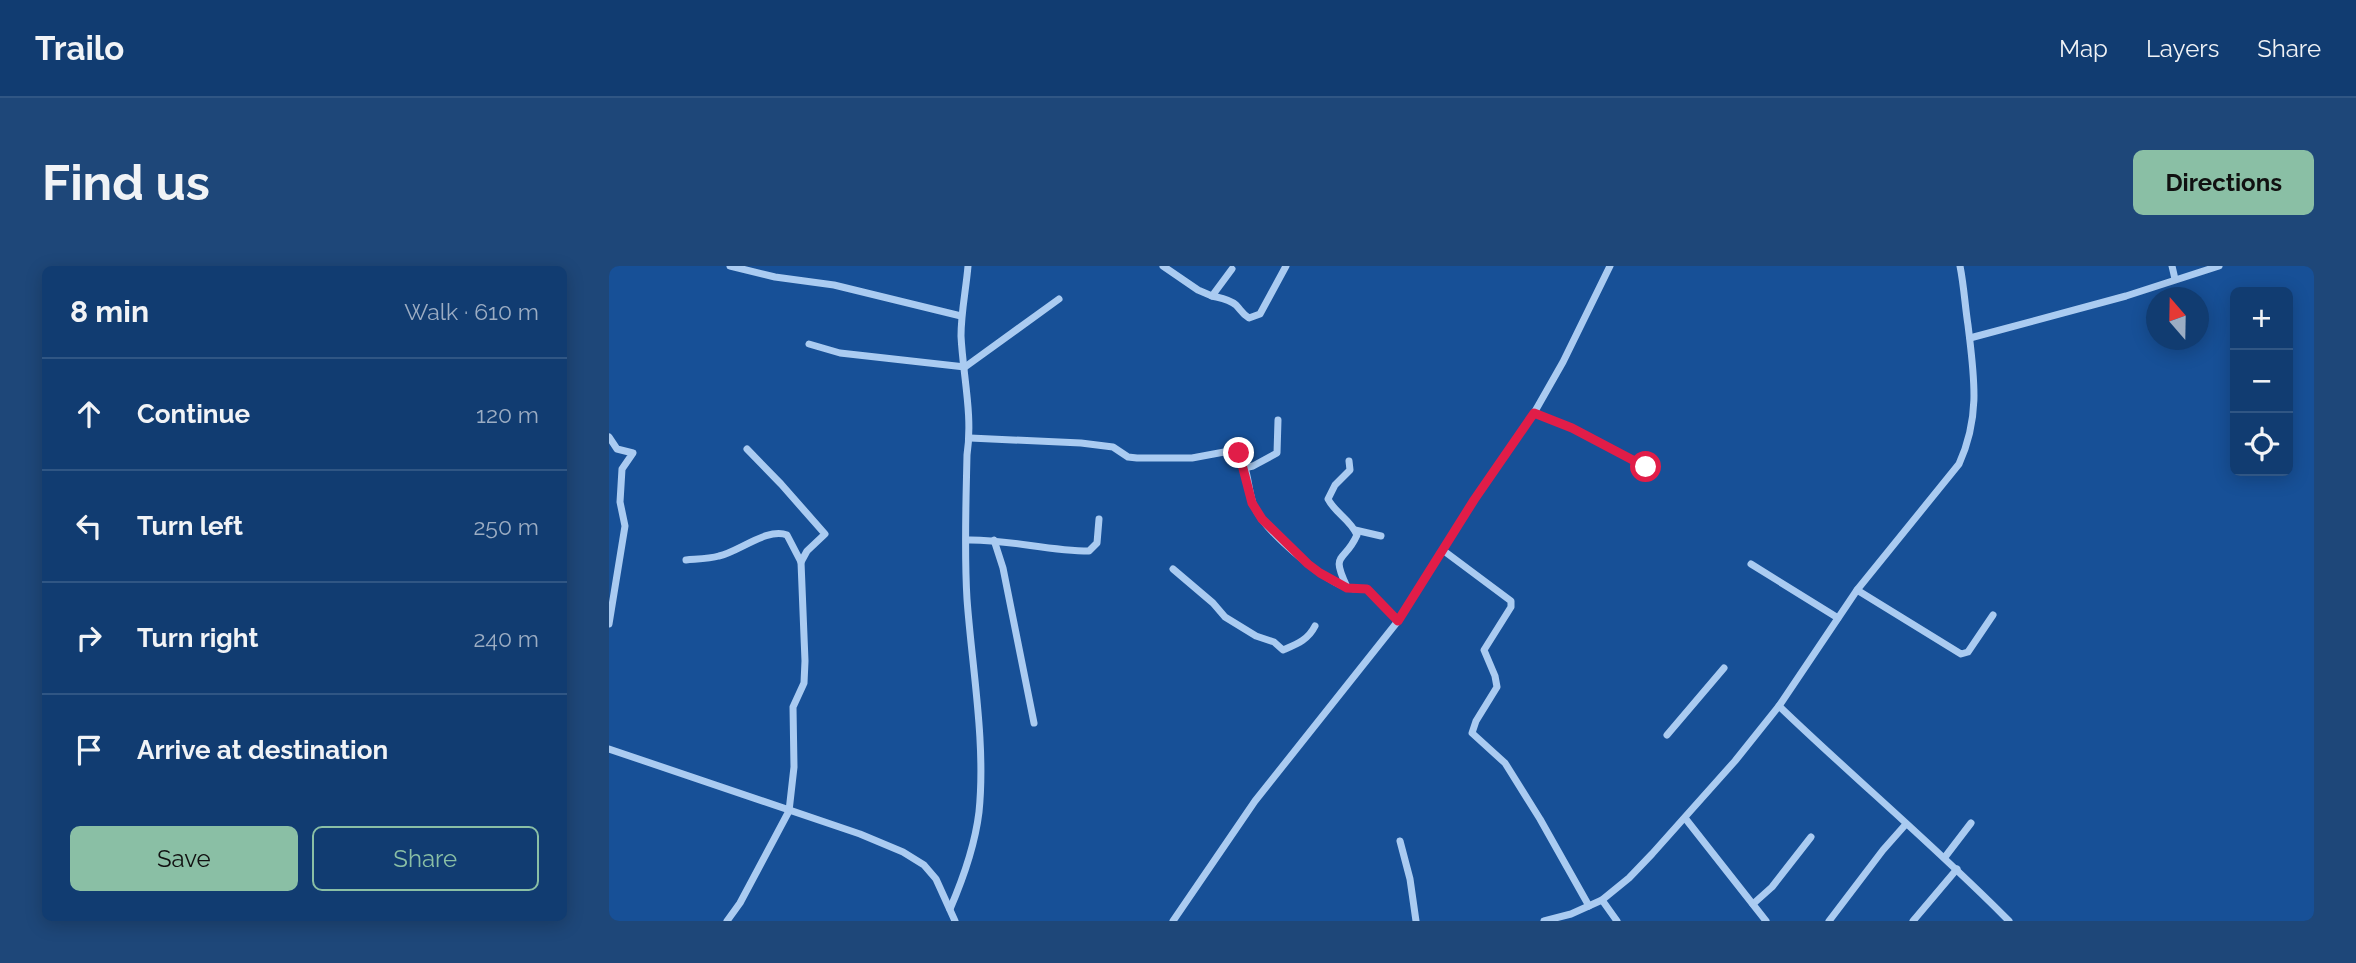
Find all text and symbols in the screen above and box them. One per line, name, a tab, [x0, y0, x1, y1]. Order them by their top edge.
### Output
text: Trailo	[35, 29, 124, 68]
text: Map	[2059, 34, 2108, 63]
text: Layers	[2146, 34, 2219, 63]
text: Share	[2257, 34, 2321, 63]
button: Directions	[2133, 150, 2314, 215]
text: Find us	[42, 154, 210, 211]
north arrow	[2146, 287, 2209, 350]
map controls	[2230, 287, 2293, 476]
button: +	[2230, 287, 2293, 350]
text: 8 min	[70, 294, 149, 329]
text: Walk · 610 m	[404, 298, 539, 325]
button: −	[2230, 350, 2293, 413]
icon: ahead	[70, 395, 108, 433]
text: Continue	[137, 399, 250, 429]
text: 120 m	[476, 401, 539, 428]
button: locate	[2230, 413, 2293, 476]
route end	[1223, 437, 1254, 468]
route start	[1630, 451, 1661, 482]
icon: left	[70, 507, 108, 545]
text: Turn left	[137, 511, 243, 541]
text: 250 m	[473, 513, 539, 540]
icon: right	[70, 619, 108, 657]
text: Turn right	[137, 623, 258, 653]
text: 240 m	[473, 625, 539, 652]
icon: arrive	[70, 731, 108, 769]
text: Arrive at destination	[137, 735, 388, 765]
button: Save	[70, 826, 298, 891]
button: Share	[312, 826, 539, 891]

